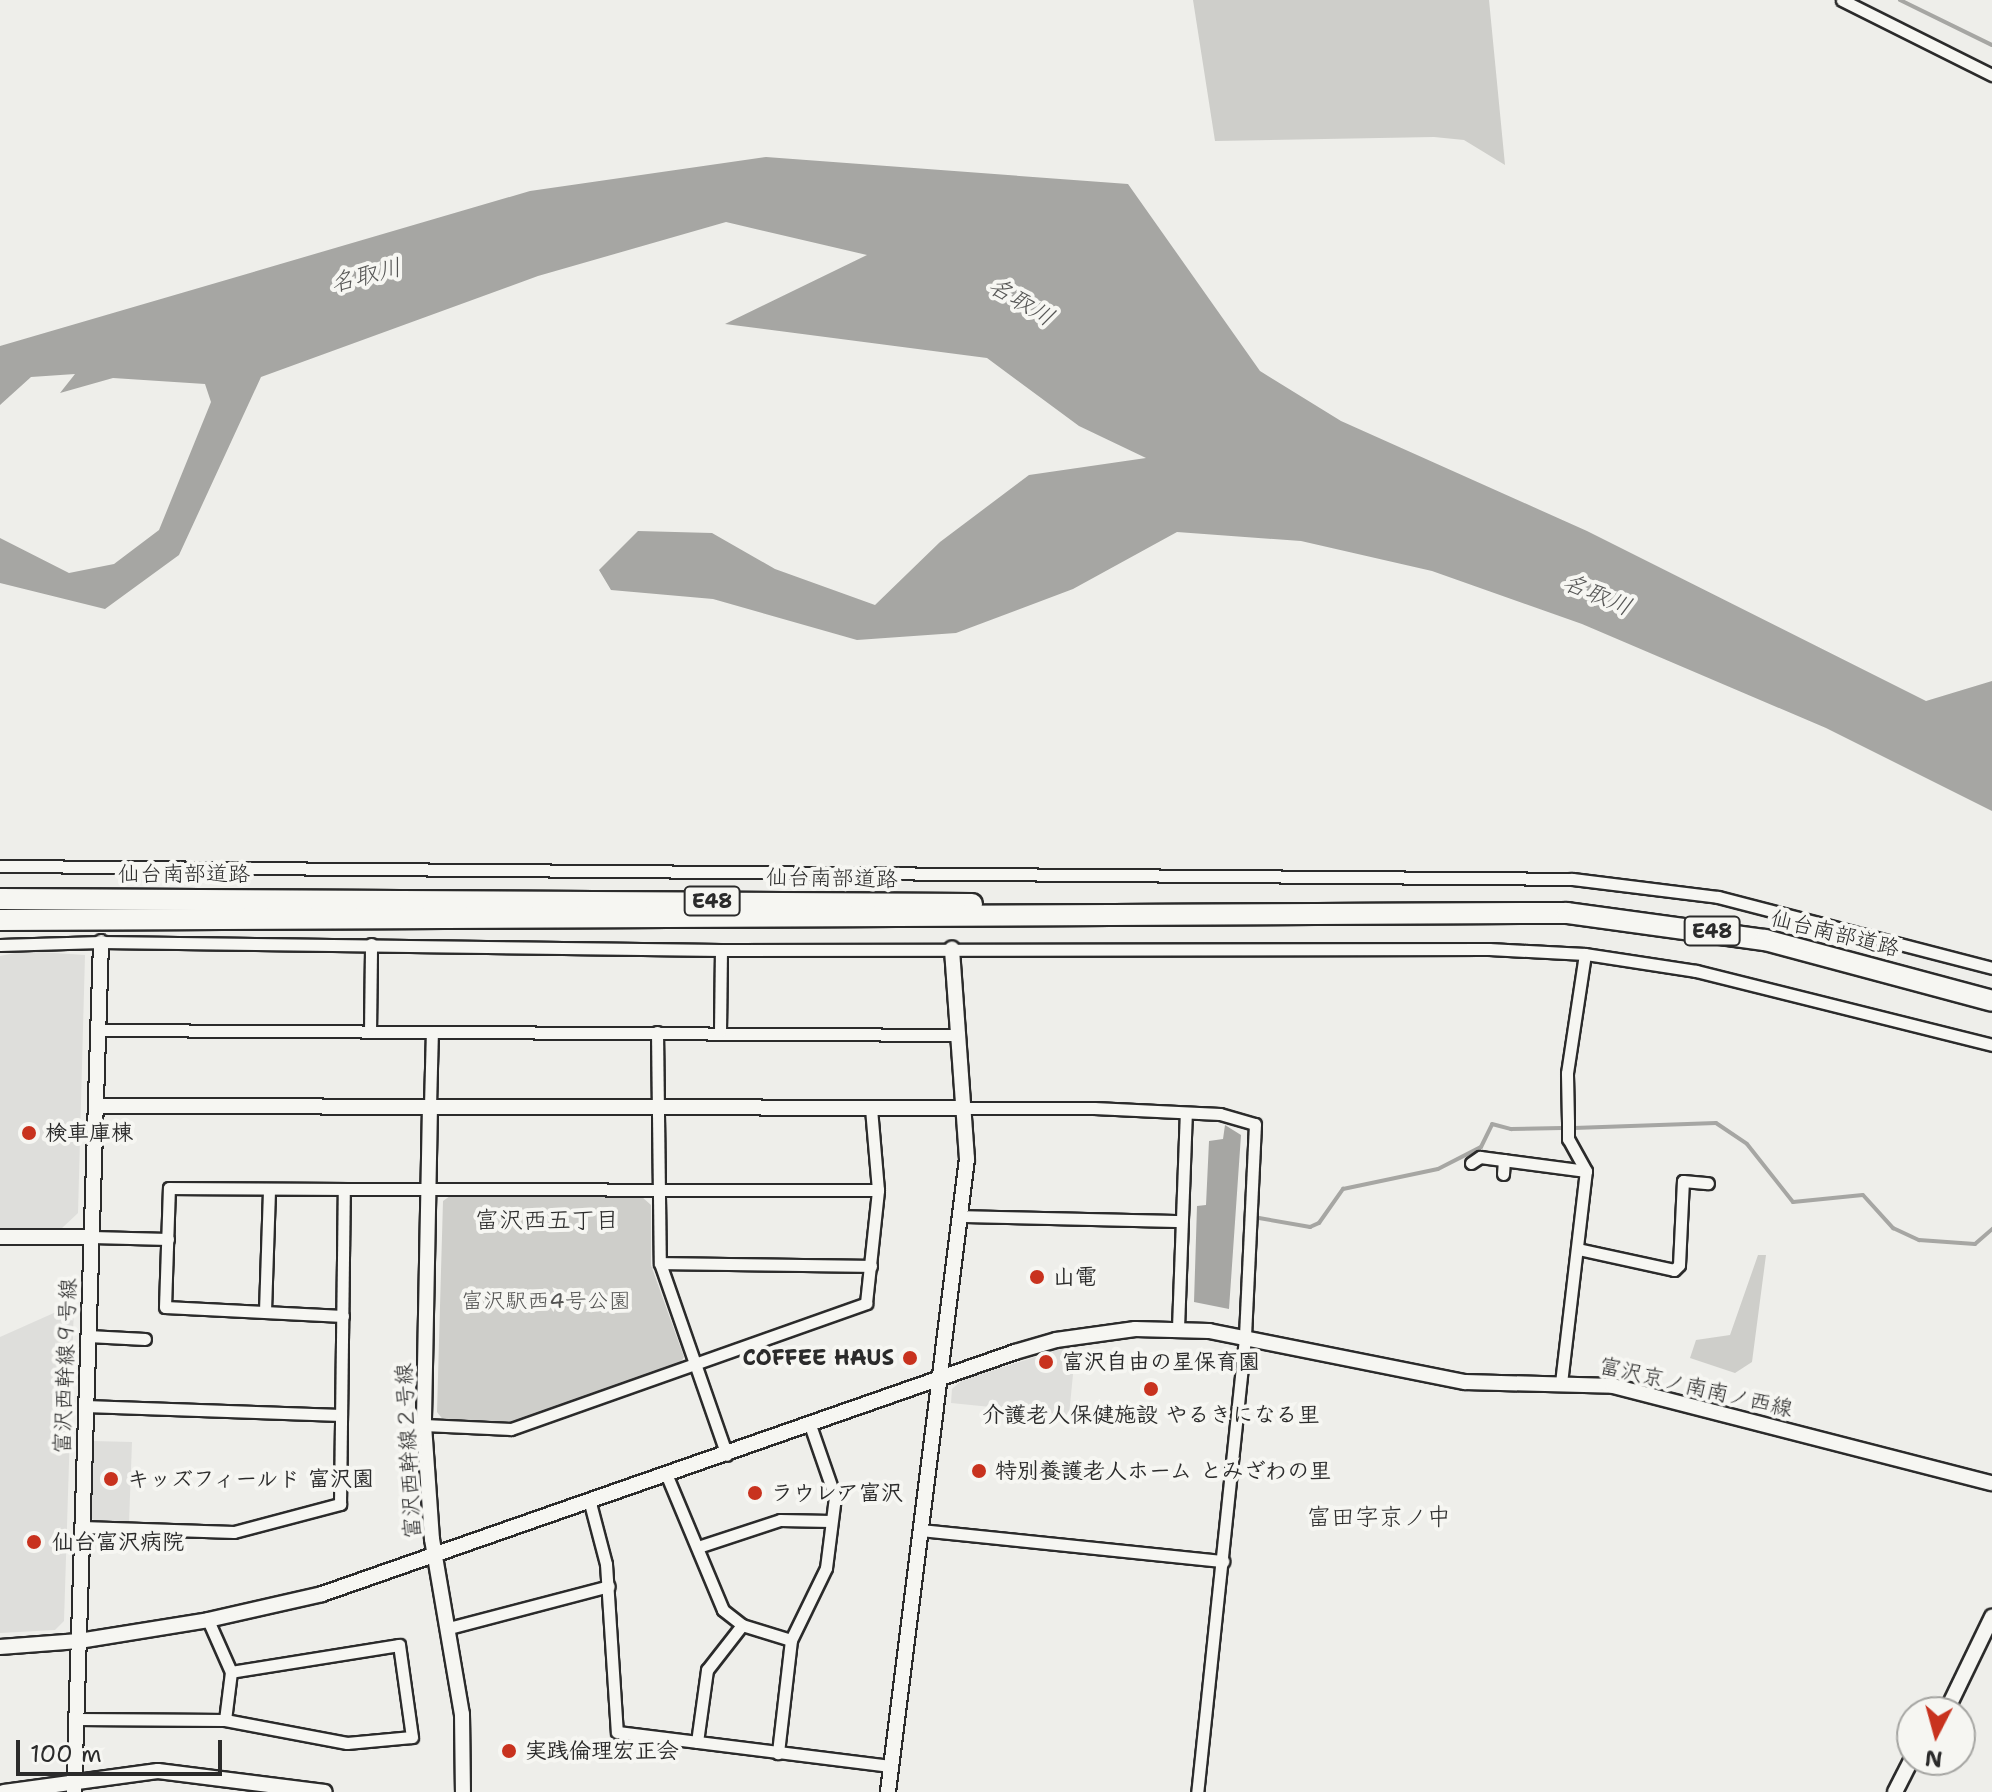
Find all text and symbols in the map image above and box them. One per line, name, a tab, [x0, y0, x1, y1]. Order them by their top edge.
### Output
water label: 名取川	[328, 253, 404, 299]
water label: 名取川	[983, 271, 1059, 333]
water label: 名取川	[1558, 568, 1636, 622]
street label: 仙台南部道路	[118, 861, 250, 887]
street label: 仙台南部道路	[766, 864, 898, 892]
road number: E48	[682, 885, 742, 917]
street label: 仙台南部道路	[1768, 904, 1902, 962]
road number: E48	[1682, 915, 1742, 947]
place label: 検車庫棟	[45, 1120, 133, 1146]
marker: 検車庫棟	[20, 1124, 38, 1142]
district label: 富沢西五丁目	[475, 1207, 619, 1235]
place label: 山電	[1053, 1264, 1097, 1290]
marker: 山電	[1028, 1268, 1046, 1286]
street label: 富沢西幹線９号線	[49, 1278, 81, 1454]
park label: 富沢駅西4号公園	[461, 1288, 631, 1314]
place label: COFFEE HAUS	[743, 1345, 894, 1371]
marker: COFFEE HAUS	[901, 1349, 919, 1367]
place label: 富沢自由の星保育園	[1062, 1349, 1260, 1375]
street label: 富沢京ノ南南ノ西線	[1597, 1352, 1795, 1422]
marker: 富沢自由の星保育園	[1037, 1353, 1055, 1371]
street label: 富沢西幹線２号線	[390, 1362, 426, 1540]
marker: 介護老人保健施設 やるきになる里	[1142, 1380, 1160, 1398]
place label: 介護老人保健施設 やるきになる里	[982, 1402, 1320, 1428]
place label: 特別養護老人ホーム とみざわの里	[995, 1458, 1333, 1484]
marker: 特別養護老人ホーム とみざわの里	[970, 1462, 988, 1480]
place label: キッズフィールド 富沢園	[127, 1466, 377, 1492]
marker: キッズフィールド 富沢園	[102, 1470, 120, 1488]
place label: ラウレア富沢	[771, 1480, 903, 1506]
marker: ラウレア富沢	[746, 1484, 764, 1502]
district label: 富田字京ノ中	[1307, 1504, 1451, 1532]
place label: 仙台富沢病院	[52, 1529, 184, 1555]
marker: 仙台富沢病院	[23, 1531, 45, 1553]
north arrow	[1896, 1696, 1976, 1776]
scale bar	[20, 1724, 226, 1774]
text: 100 m	[30, 1738, 102, 1770]
place label: 実践倫理宏正会	[525, 1738, 679, 1764]
marker: 実践倫理宏正会	[500, 1742, 518, 1760]
text: N	[1923, 1743, 1944, 1774]

